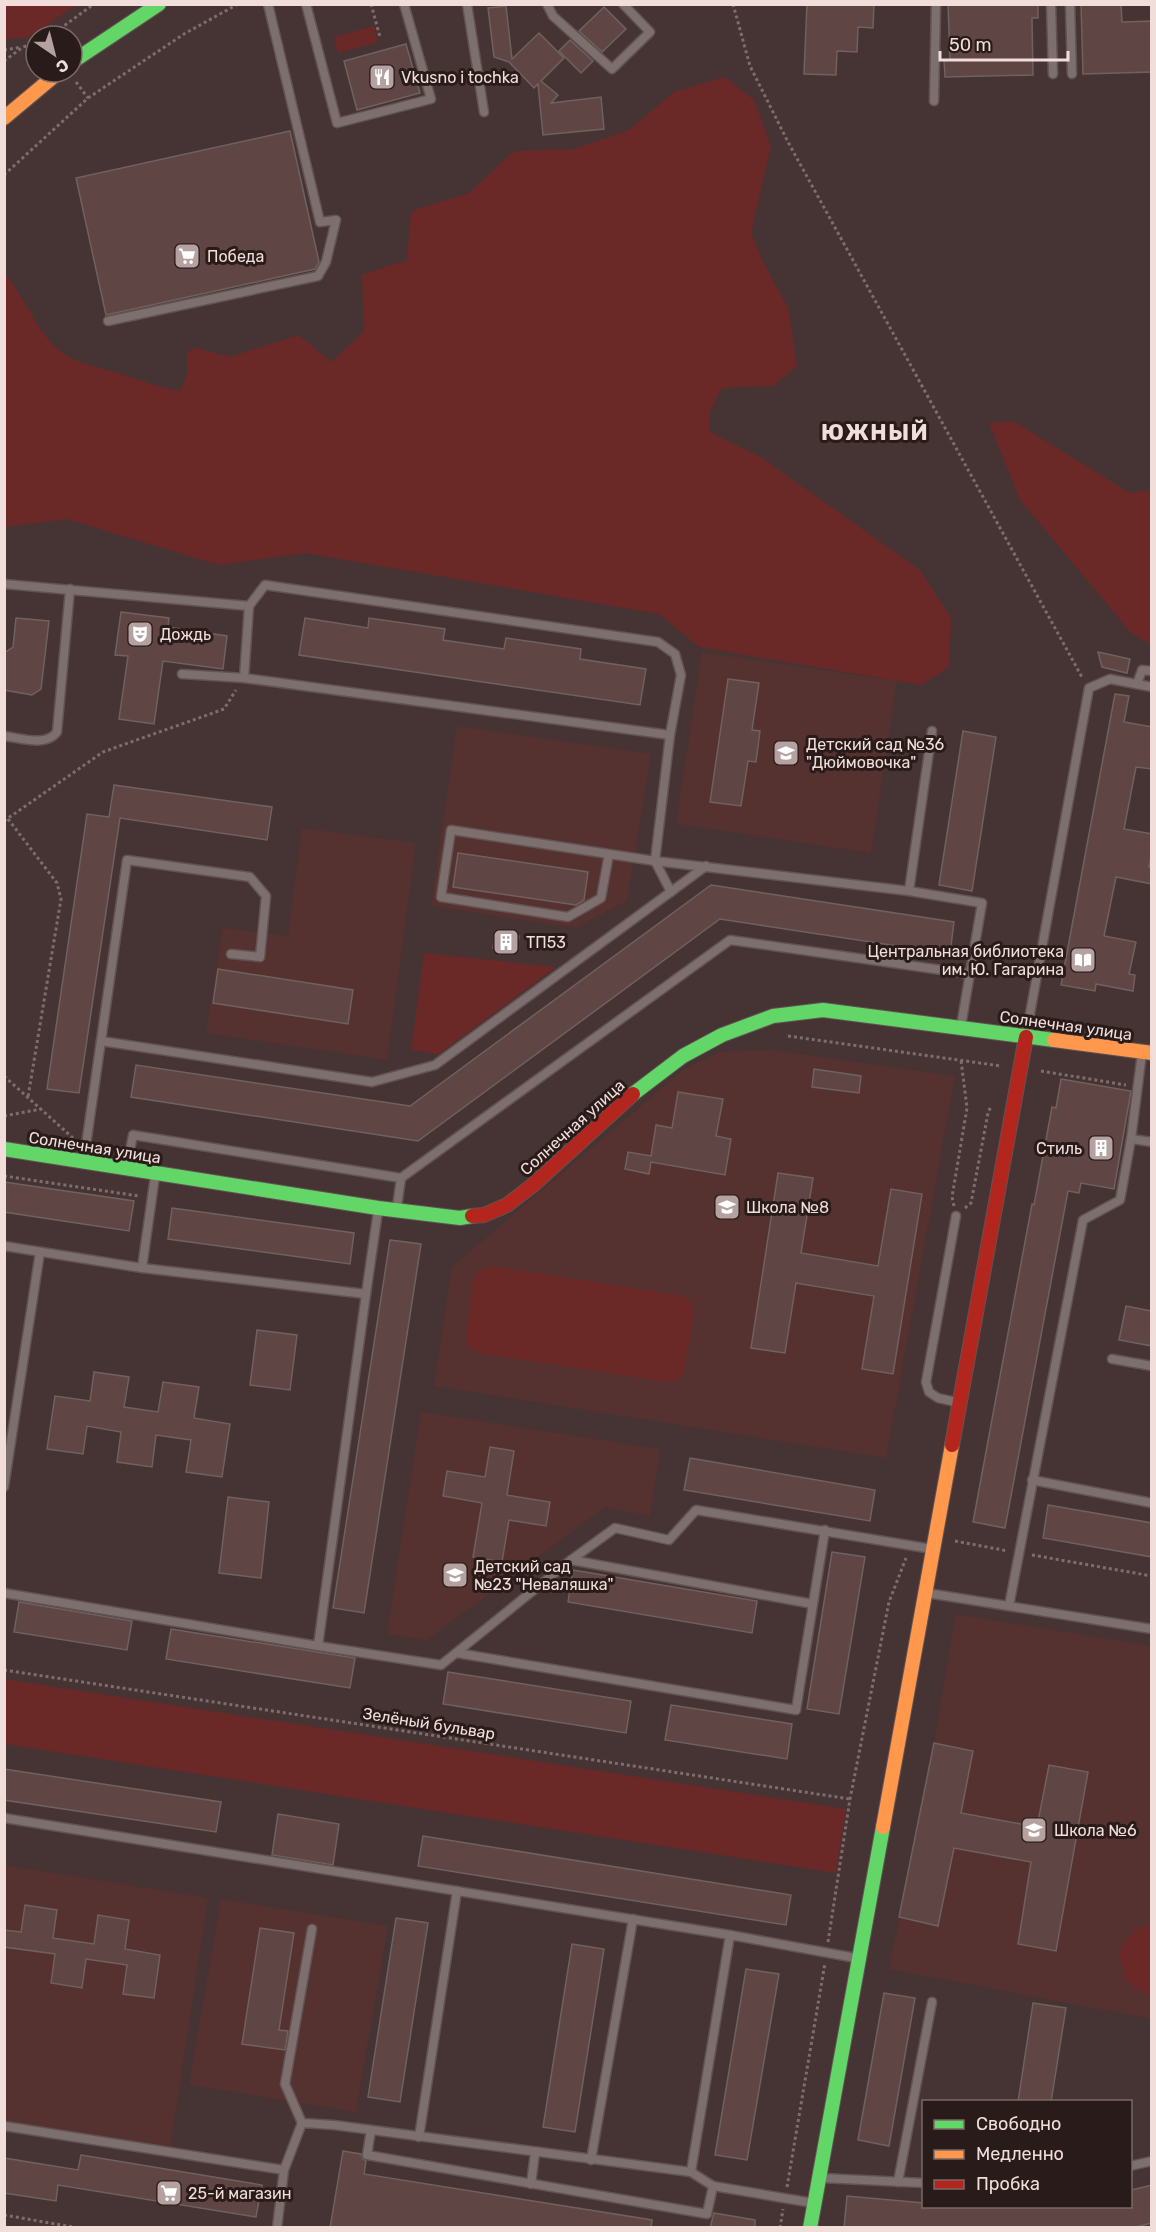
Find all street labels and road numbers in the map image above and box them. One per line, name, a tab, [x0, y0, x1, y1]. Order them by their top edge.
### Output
street label: Солнечная улица	[998, 1007, 1133, 1044]
street label: Солнечная улица	[516, 1076, 628, 1179]
street label: Солнечная улица	[27, 1128, 162, 1167]
street label: Зелёный бульвар	[361, 1704, 497, 1743]

